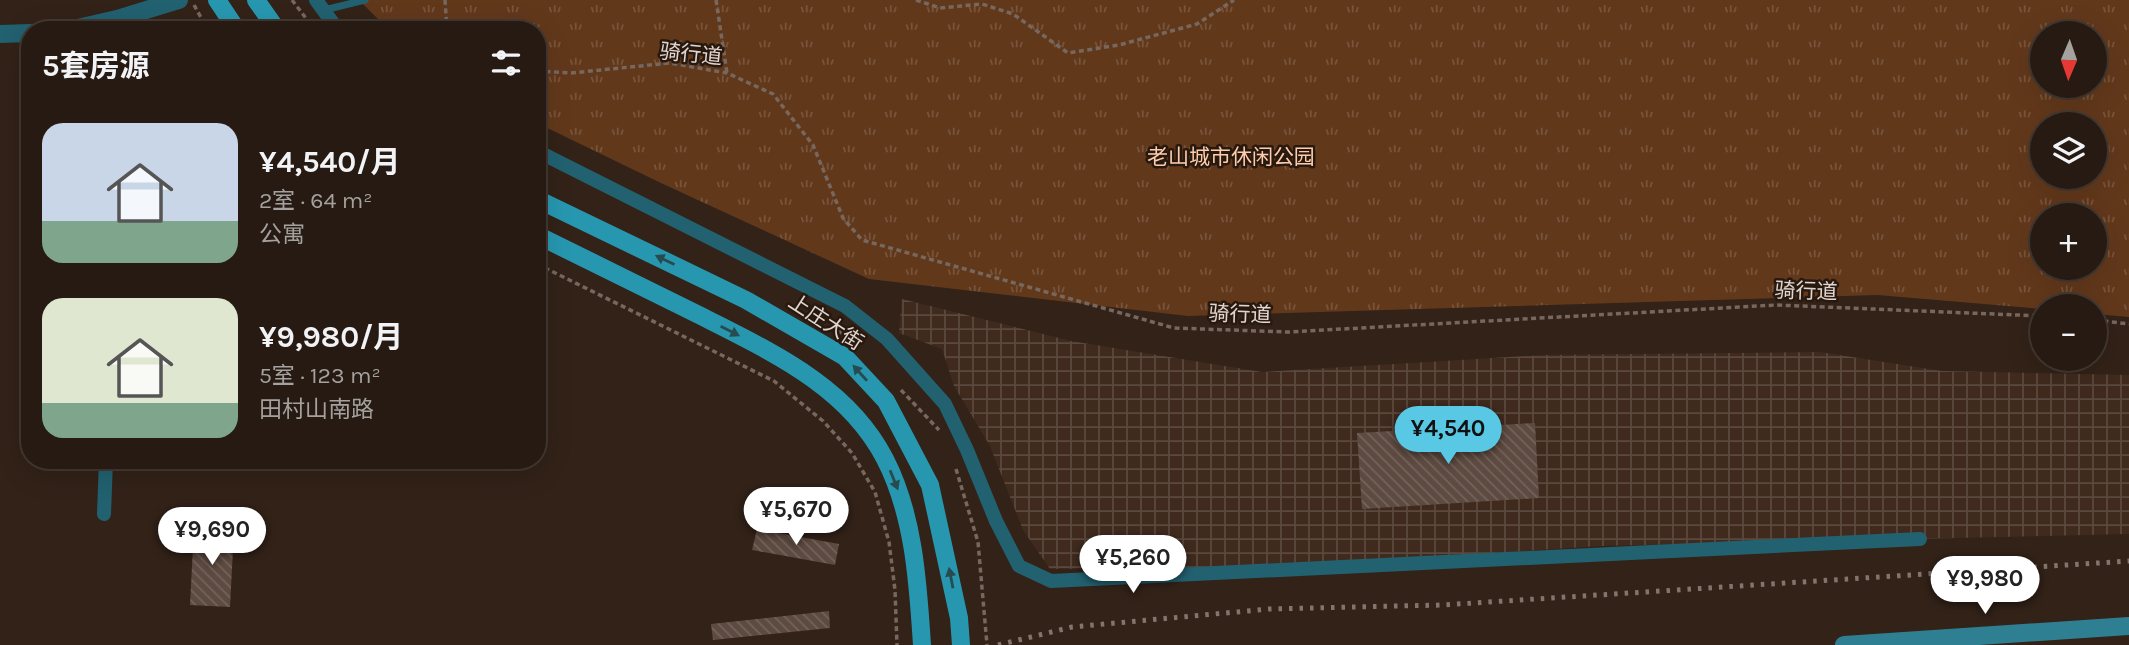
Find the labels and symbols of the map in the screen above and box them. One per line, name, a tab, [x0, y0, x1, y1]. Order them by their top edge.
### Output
north arrow	[2030, 21, 2107, 98]
street label: 骑行道	[658, 39, 724, 69]
park label: 老山城市休闲公园	[1147, 145, 1315, 169]
one-way arrow	[655, 255, 675, 266]
street label: 骑行道	[1774, 278, 1838, 304]
street label: 上庄大街	[784, 289, 868, 355]
street label: 骑行道	[1208, 301, 1272, 327]
one-way arrow	[720, 326, 740, 337]
one-way arrow	[853, 365, 869, 382]
pin: ¥4,540	[1391, 406, 1505, 466]
one-way arrow	[888, 469, 899, 490]
pin: ¥5,670	[739, 488, 853, 547]
pin: ¥9,690	[155, 508, 269, 567]
pin: ¥5,260	[1076, 536, 1190, 595]
pin: ¥9,980	[1928, 556, 2042, 616]
one-way arrow	[946, 567, 957, 589]

